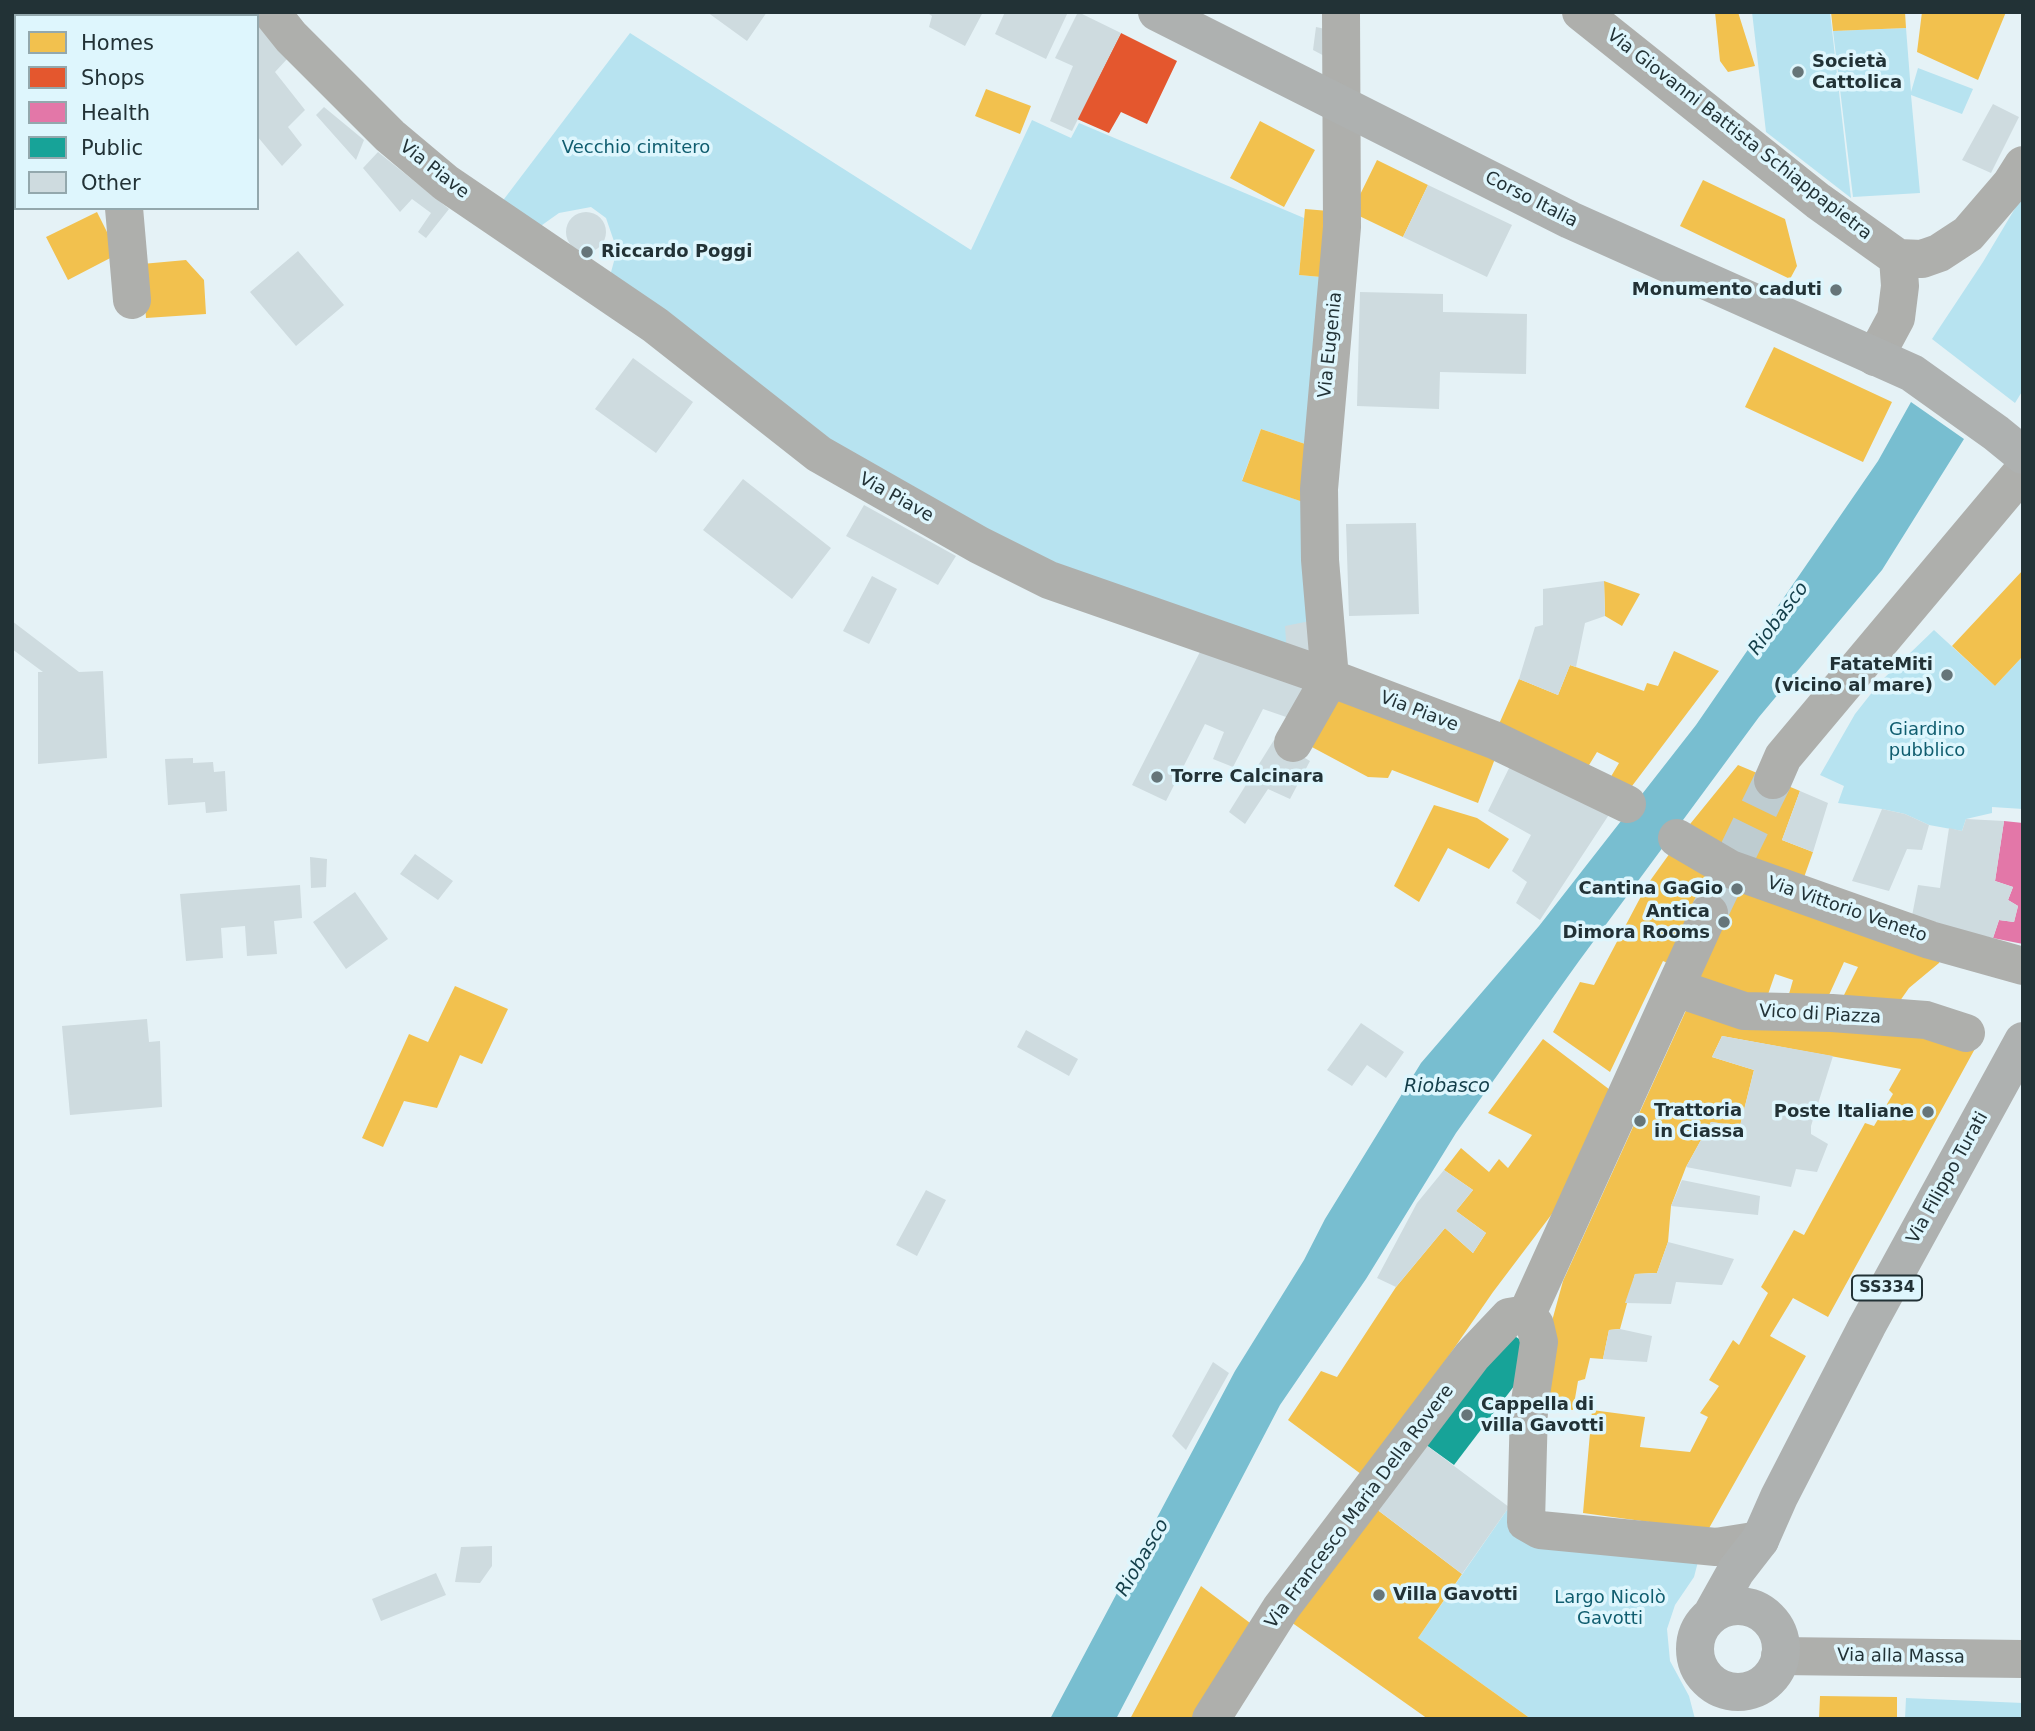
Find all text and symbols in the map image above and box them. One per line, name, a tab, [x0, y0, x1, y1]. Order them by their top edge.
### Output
legend	[14, 14, 259, 210]
street label: Via Giovanni Battista Schiappapietra	[1602, 25, 1876, 245]
text: Homes	[81, 31, 154, 55]
place label: Società Cattolica	[1812, 51, 1902, 94]
marker: Società Cattolica	[1790, 64, 1806, 80]
text: Shops	[81, 66, 145, 90]
text: Health	[81, 101, 150, 125]
text: Public	[81, 136, 143, 160]
street label: Via Piave	[395, 136, 473, 204]
park label: Vecchio cimitero	[562, 137, 710, 159]
street label: Corso Italia	[1481, 167, 1581, 233]
text: Other	[81, 171, 141, 195]
place label: Riccardo Poggi	[601, 241, 752, 263]
marker: Riccardo Poggi	[579, 244, 595, 260]
place label: Monumento caduti	[1632, 279, 1822, 301]
marker: Monumento caduti	[1828, 282, 1844, 298]
street label: Via Eugenia	[1315, 291, 1347, 399]
street label: Via Piave	[855, 469, 937, 527]
water label: Riobasco	[1744, 578, 1814, 660]
place label: FatateMiti (vicino al mare)	[1774, 654, 1933, 696]
marker: FatateMiti (vicino al mare)	[1939, 667, 1955, 683]
street label: Via Piave	[1377, 687, 1461, 737]
park label: Giardino pubblico	[1889, 719, 1965, 762]
place label: Torre Calcinara	[1171, 766, 1324, 788]
marker: Torre Calcinara	[1149, 769, 1165, 785]
street label: Via Vittorio Veneto	[1764, 873, 1930, 947]
place label: Cantina GaGio	[1579, 878, 1723, 900]
marker: Cantina GaGio	[1729, 881, 1745, 897]
place label: Antica Dimora Rooms	[1562, 901, 1710, 944]
marker: Antica Dimora Rooms	[1716, 914, 1732, 930]
street label: Vico di Piazza	[1758, 1001, 1882, 1029]
water label: Riobasco	[1404, 1076, 1490, 1098]
place label: Trattoria in Ciassa	[1654, 1100, 1744, 1142]
place label: Poste Italiane	[1774, 1101, 1914, 1123]
marker: Poste Italiane	[1920, 1104, 1936, 1120]
street label: Via Filippo Turati	[1903, 1108, 1993, 1248]
marker: Trattoria in Ciassa	[1632, 1113, 1648, 1129]
road number: SS334	[1852, 1276, 1922, 1300]
street label: Via Francesco Maria Della Rovere	[1261, 1381, 1459, 1633]
place label: Cappella di villa Gavotti	[1481, 1394, 1604, 1436]
marker: Cappella di villa Gavotti	[1459, 1407, 1475, 1423]
water label: Riobasco	[1112, 1515, 1174, 1601]
place label: Villa Gavotti	[1393, 1584, 1518, 1606]
marker: Villa Gavotti	[1371, 1587, 1387, 1603]
park label: Largo Nicolò Gavotti	[1554, 1587, 1666, 1630]
street label: Via alla Massa	[1837, 1645, 1965, 1669]

